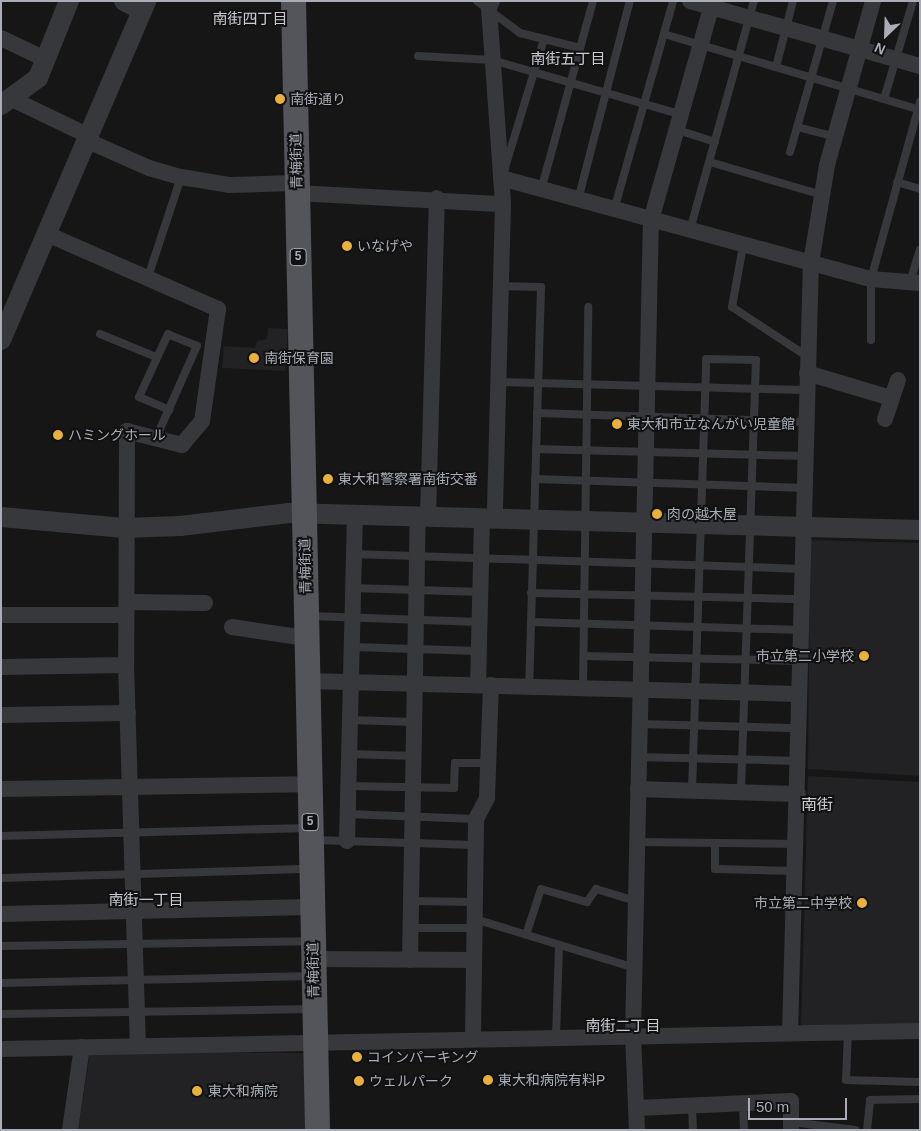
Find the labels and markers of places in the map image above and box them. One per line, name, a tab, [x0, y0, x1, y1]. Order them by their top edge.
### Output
place label: 南街通り	[290, 91, 346, 107]
marker: 南街通り	[274, 93, 286, 105]
place label: いなげや	[357, 238, 413, 254]
marker: いなげや	[341, 240, 353, 252]
place label: 南街保育園	[264, 350, 334, 366]
marker: 南街保育園	[248, 352, 260, 364]
place label: 東大和市立なんがい児童館	[627, 416, 795, 432]
marker: 東大和市立なんがい児童館	[611, 418, 623, 430]
place label: ハミングホール	[68, 427, 166, 443]
marker: ハミングホール	[52, 429, 64, 441]
place label: 東大和警察署南街交番	[338, 471, 478, 487]
marker: 東大和警察署南街交番	[322, 473, 334, 485]
place label: 肉の越木屋	[667, 506, 737, 522]
marker: 肉の越木屋	[651, 508, 663, 520]
place label: 市立第二小学校	[756, 648, 854, 664]
marker: 市立第二小学校	[858, 650, 870, 662]
place label: 市立第二中学校	[754, 895, 852, 911]
marker: 市立第二中学校	[856, 897, 868, 909]
place label: コインパーキング	[367, 1049, 479, 1065]
marker: コインパーキング	[351, 1051, 363, 1063]
place label: 東大和病院有料P	[498, 1072, 605, 1088]
place label: ウェルパーク	[369, 1073, 453, 1089]
marker: 東大和病院有料P	[482, 1074, 494, 1086]
marker: ウェルパーク	[353, 1075, 365, 1087]
place label: 東大和病院	[208, 1083, 278, 1099]
marker: 東大和病院	[190, 1084, 204, 1098]

